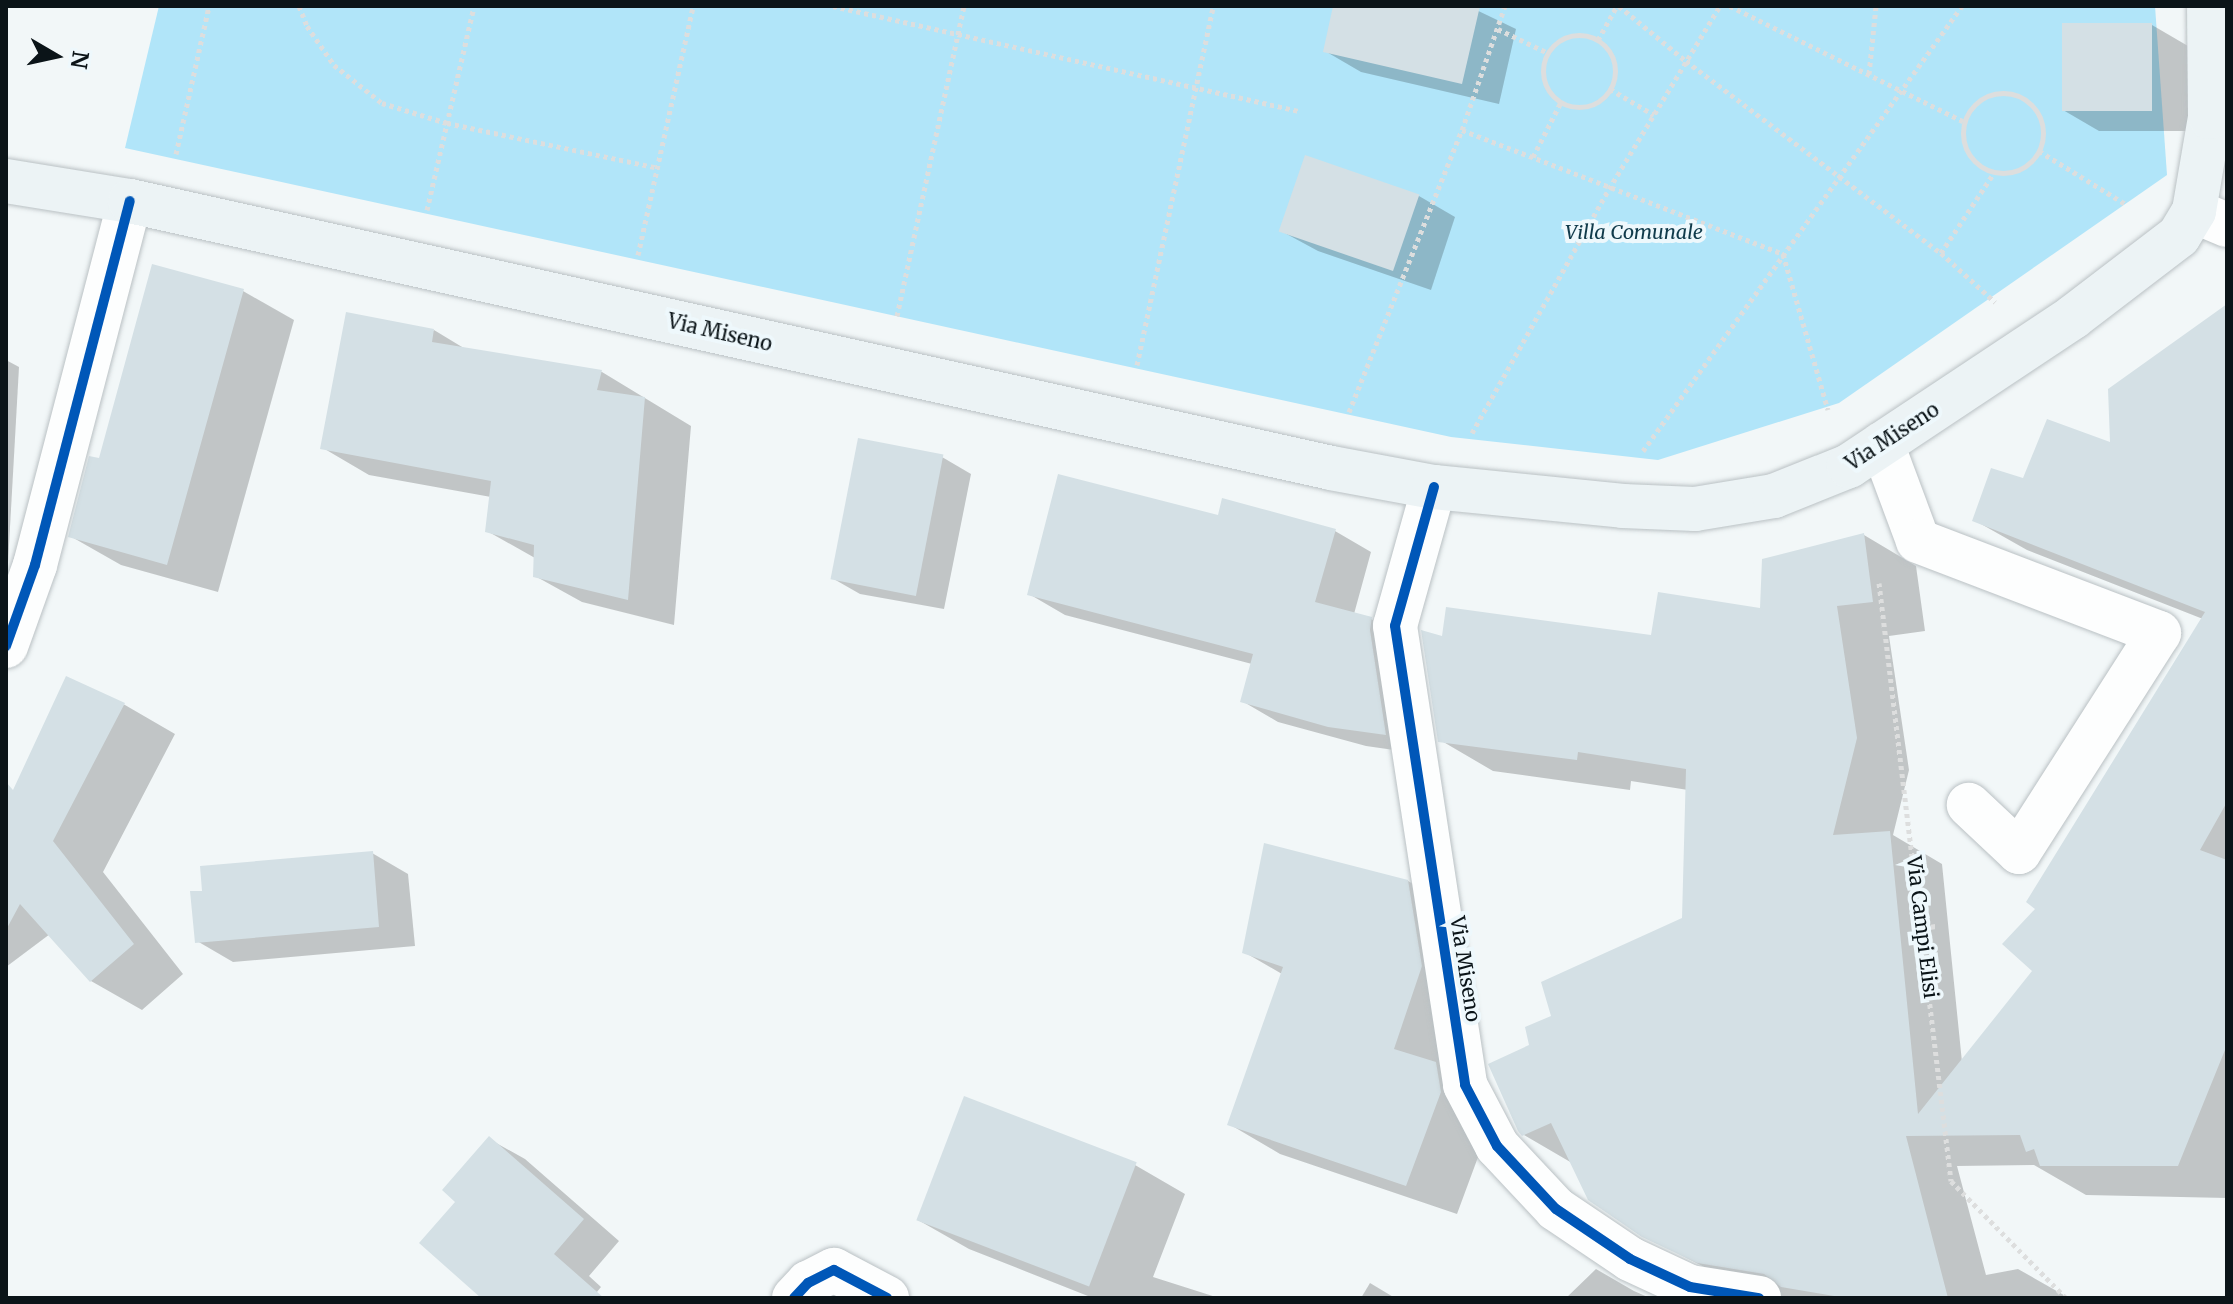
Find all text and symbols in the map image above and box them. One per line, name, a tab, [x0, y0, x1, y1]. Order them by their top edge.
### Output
north arrow	[16, 16, 96, 96]
text: N	[65, 49, 95, 71]
park label: Villa Comunale	[1565, 219, 1703, 243]
street label: Via Miseno	[665, 308, 775, 356]
street label: Via Miseno	[1841, 397, 1943, 475]
street label: Via Campi Elisi	[1902, 854, 1944, 1000]
street label: Via Miseno	[1446, 915, 1486, 1023]

